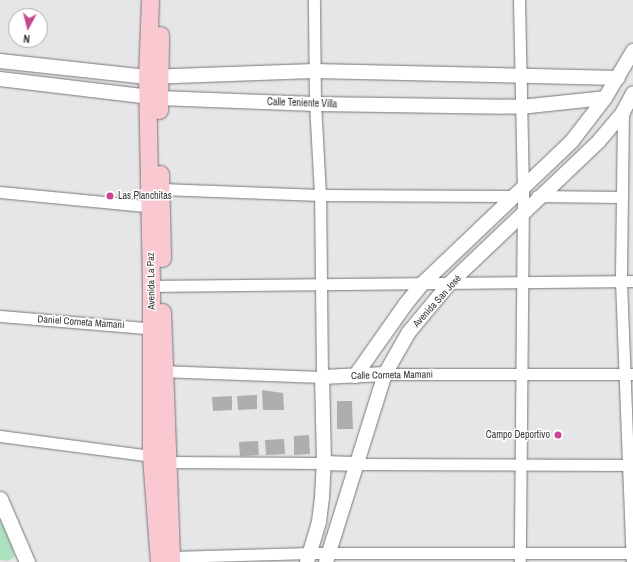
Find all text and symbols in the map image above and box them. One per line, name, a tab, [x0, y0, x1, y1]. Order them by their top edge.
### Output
north arrow	[8, 8, 48, 48]
text: N	[23, 32, 31, 46]
street label: Calle Teniente Villa	[267, 96, 337, 110]
place label: Las Planchitas	[118, 190, 172, 202]
marker: Las Planchitas	[105, 191, 115, 201]
street label: Avenida La Paz	[144, 252, 158, 310]
street label: Avenida San José	[410, 272, 464, 330]
street label: Daniel Corneta Mamani	[37, 313, 125, 331]
street label: Calle Corneta Mamani	[351, 368, 433, 382]
place label: Campo Deportivo	[486, 429, 550, 441]
marker: Campo Deportivo	[553, 430, 563, 440]

